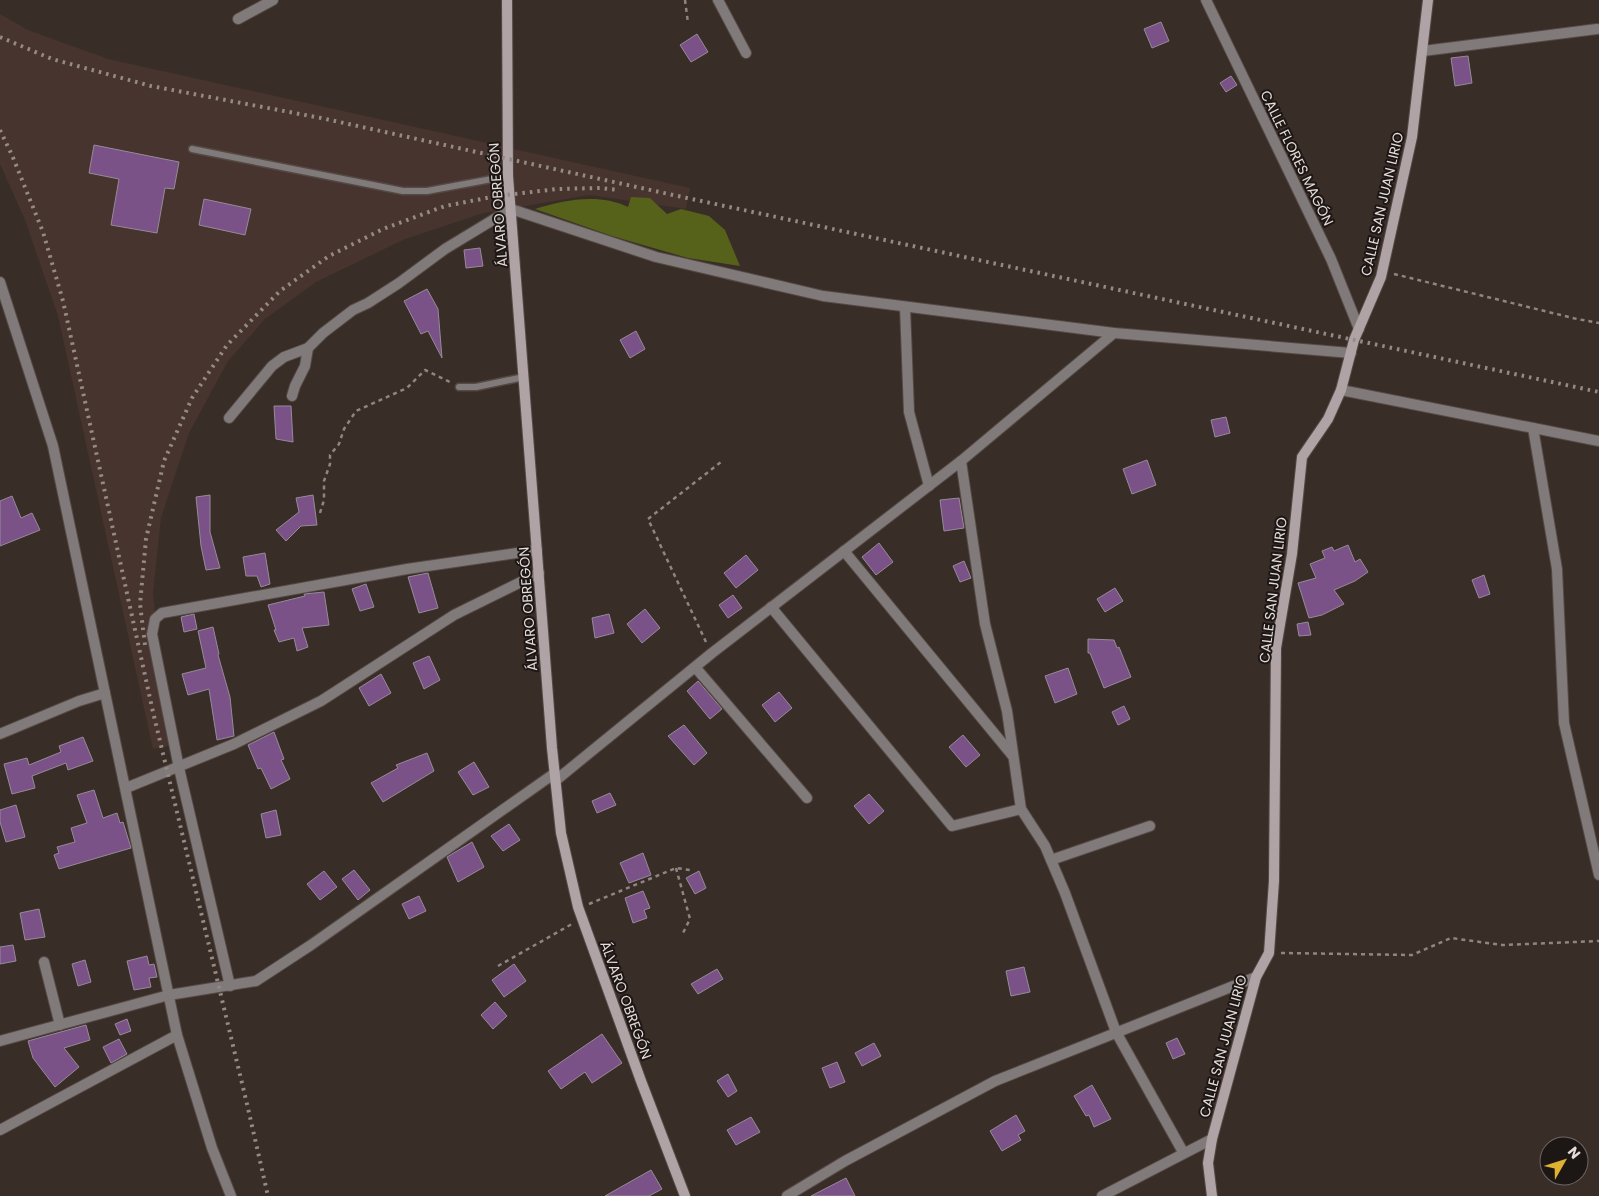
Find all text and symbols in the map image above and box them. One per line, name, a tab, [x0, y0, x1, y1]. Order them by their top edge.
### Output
street label: CALLE FLORES MAGÓN	[1256, 87, 1338, 229]
street label: CALLE SAN JUAN LIRIO	[1356, 130, 1408, 278]
street label: ÁLVARO OBREGÓN	[484, 142, 512, 268]
street label: CALLE SAN JUAN LIRIO	[1254, 516, 1292, 664]
street label: ÁLVARO OBREGÓN	[514, 546, 542, 672]
street label: ÁLVARO OBREGÓN	[595, 938, 657, 1062]
street label: CALLE SAN JUAN LIRIO	[1194, 972, 1252, 1120]
north arrow	[1539, 1136, 1589, 1186]
text: N	[1563, 1142, 1585, 1163]

